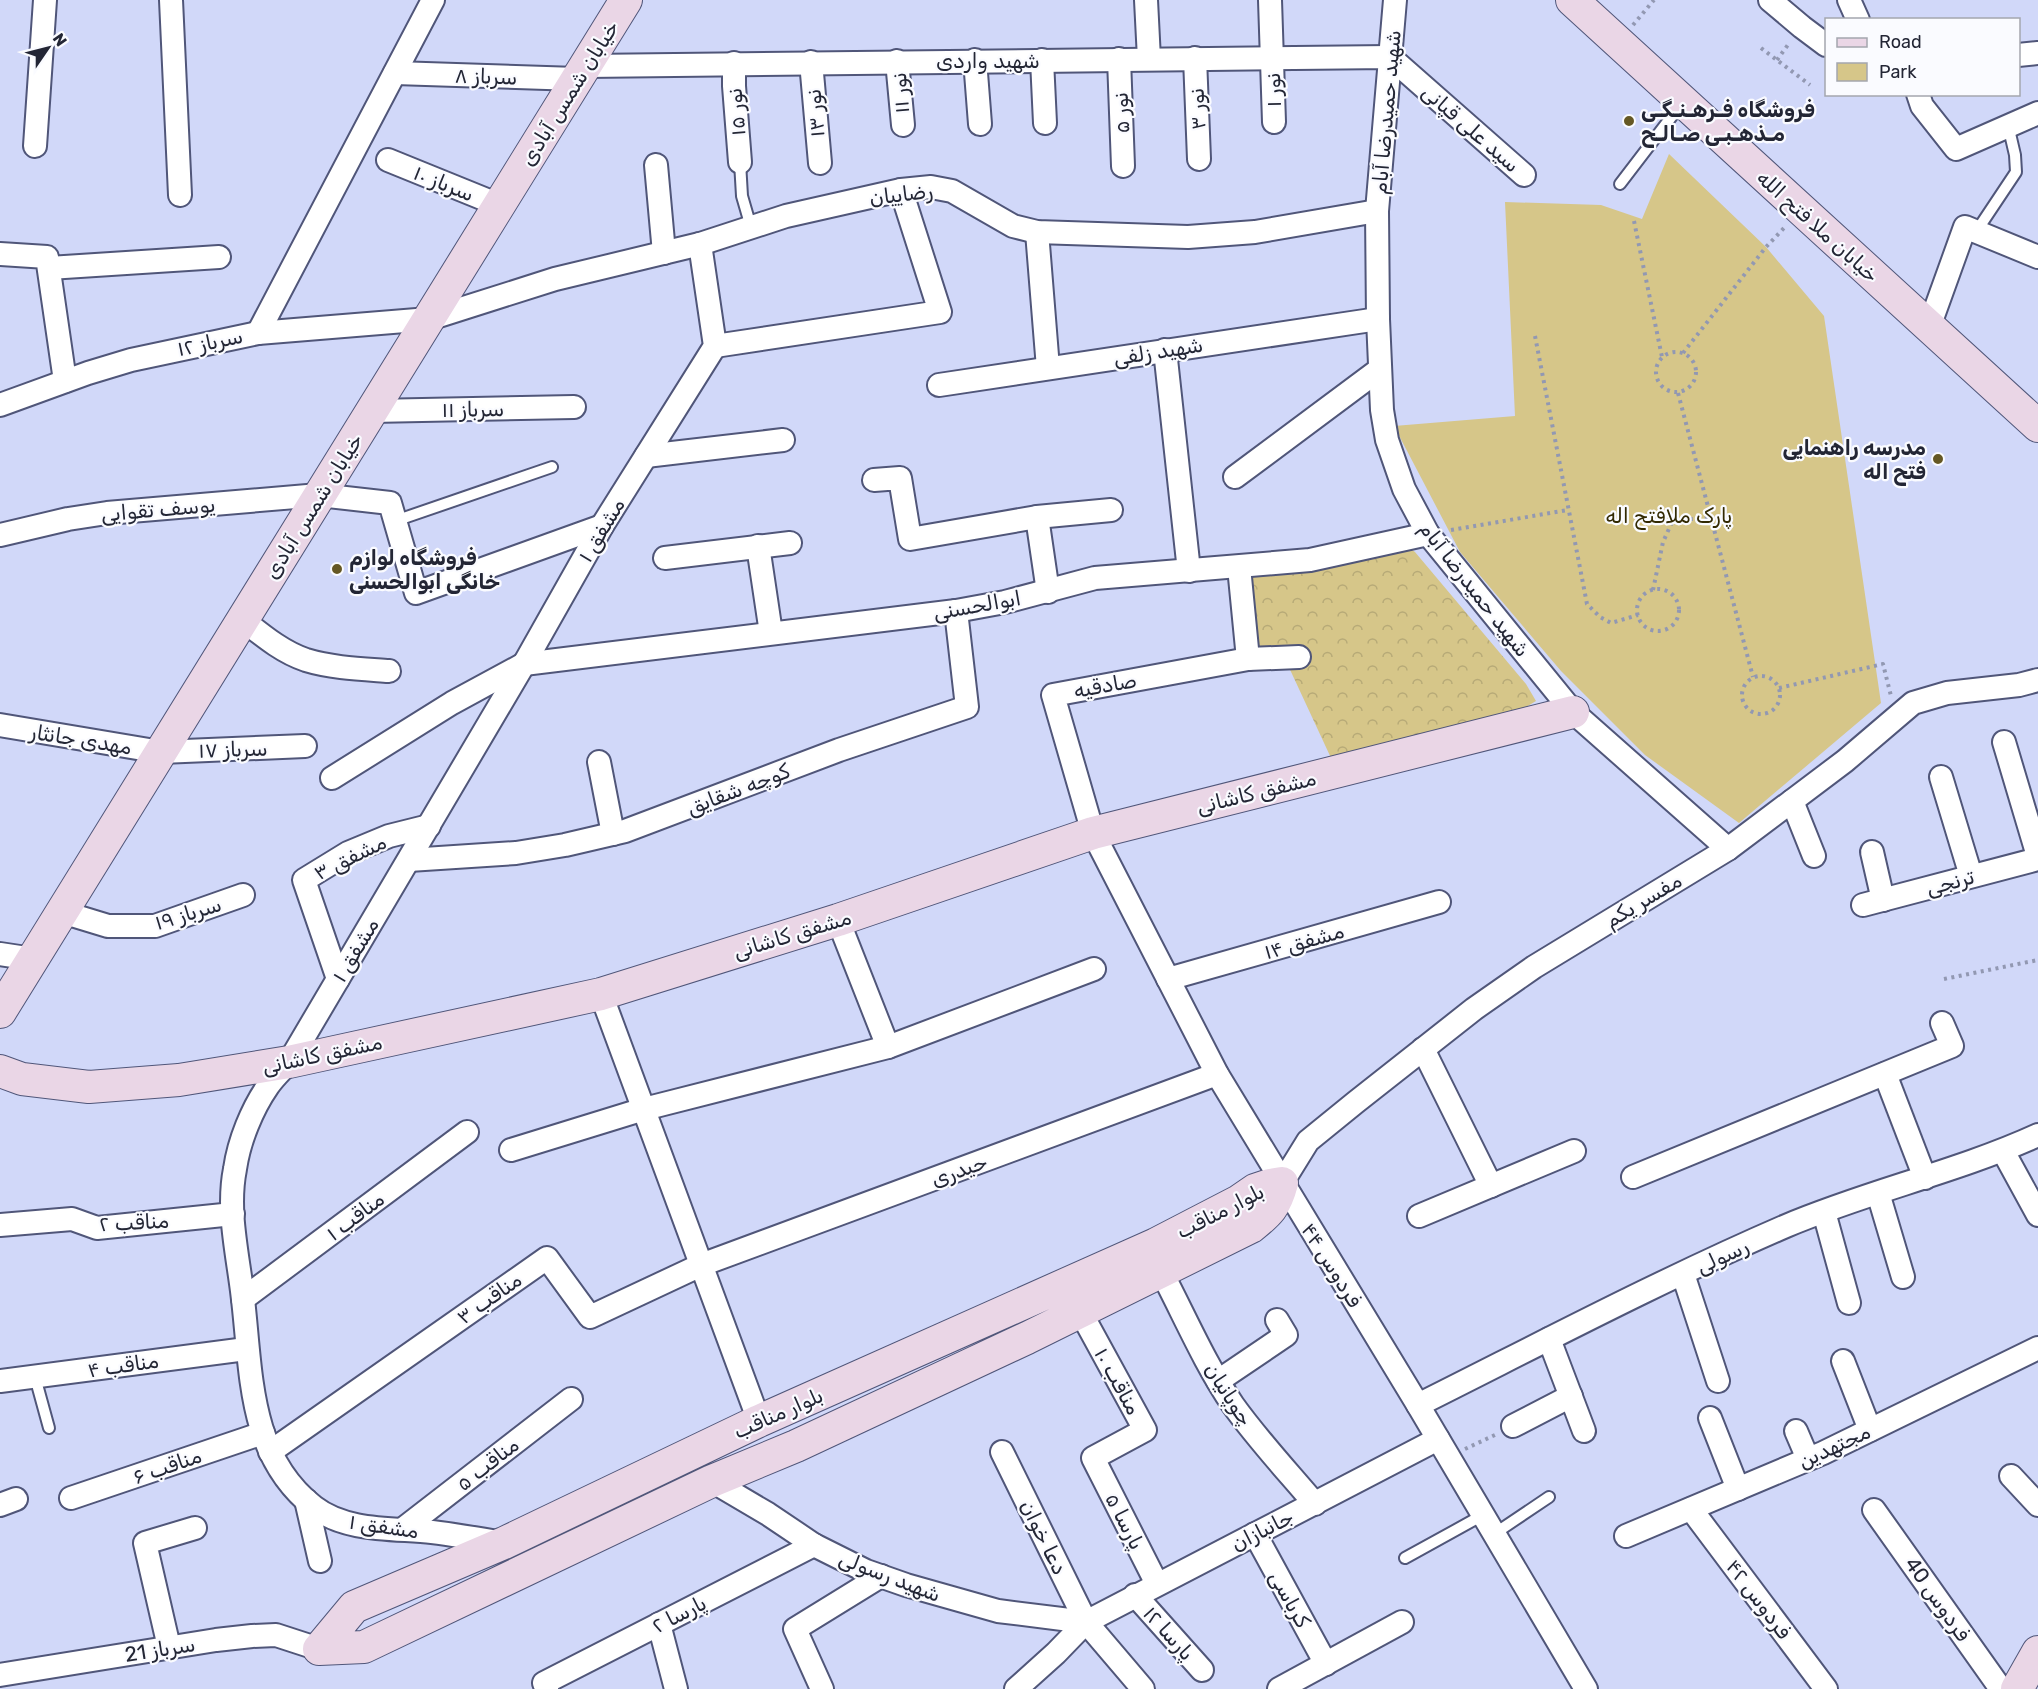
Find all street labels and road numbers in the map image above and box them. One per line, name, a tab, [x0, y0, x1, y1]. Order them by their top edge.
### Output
street label: خیابان شمس آبادی	[514, 16, 624, 170]
street label: شهید حمیدرضا آبام	[1366, 29, 1407, 195]
street label: شهید واردی	[936, 48, 1040, 74]
street label: سرباز ۸	[454, 62, 518, 90]
street label: نور ۱۱	[886, 71, 914, 115]
street label: نور ۱	[1260, 72, 1286, 108]
street label: سید علی قپانی	[1416, 79, 1525, 179]
street label: نور ۱۵	[721, 87, 751, 137]
street label: نور ۳	[1183, 87, 1211, 131]
street label: نور ۱۳	[800, 88, 830, 138]
street label: نور ۵	[1107, 92, 1135, 134]
street label: سرباز ۱۰	[410, 160, 478, 206]
street label: خیابان ملا فتح الله	[1751, 165, 1884, 289]
street label: رضاییان	[868, 178, 934, 210]
street label: سرباز ۱۲	[175, 323, 245, 361]
street label: شهید زلفی	[1111, 332, 1205, 370]
street label: سرباز ۱۱	[441, 396, 505, 422]
street label: خیابان شمس آبادی	[258, 429, 368, 583]
street label: یوسف تقوایی	[100, 492, 216, 526]
street label: مشفق ۱	[572, 494, 630, 566]
street label: شهید حمیدرضا آبام	[1414, 516, 1536, 662]
street label: ابوالحسنی	[931, 585, 1023, 625]
street label: صادقیه	[1072, 667, 1138, 703]
street label: مهدی جانثار	[26, 718, 134, 759]
street label: سرباز ۱۷	[198, 735, 268, 763]
street label: کوچه شقایق	[683, 758, 794, 821]
street label: مشفق کاشانی	[1194, 765, 1318, 819]
street label: مشفق ۳	[310, 829, 390, 885]
street label: ترنجی	[1923, 863, 1977, 900]
street label: مفسر یکم	[1600, 867, 1687, 934]
street label: سرباز ۱۹	[152, 891, 224, 935]
street label: مشفق کاشانی	[730, 904, 854, 964]
street label: مشفق ۱	[326, 914, 384, 986]
street label: مشفق ۱۴	[1261, 918, 1347, 964]
street label: مشفق کاشانی	[260, 1029, 384, 1079]
street label: حیدری	[927, 1148, 991, 1192]
street label: بلوار مناقب	[1172, 1178, 1268, 1244]
street label: مناقب ۱	[321, 1186, 389, 1246]
street label: مناقب ۲	[98, 1208, 170, 1236]
street label: فردوس ۴۴	[1295, 1218, 1368, 1312]
street label: رسولی	[1692, 1233, 1752, 1279]
street label: مناقب ۳	[452, 1267, 526, 1329]
street label: مناقب ۱۰	[1089, 1343, 1147, 1419]
street label: مناقب ۴	[86, 1348, 160, 1382]
street label: چوپانیان	[1198, 1358, 1259, 1431]
street label: بلوار مناقب	[729, 1382, 827, 1444]
street label: مجتهدین	[1794, 1418, 1874, 1474]
street label: مناقب ۵	[451, 1432, 523, 1496]
street label: مناقب ۶	[129, 1443, 205, 1489]
street label: پارسا ۵	[1098, 1488, 1150, 1555]
street label: دعا خوان	[1015, 1496, 1073, 1578]
street label: جانبازان	[1227, 1504, 1297, 1556]
street label: مشفق ۱	[348, 1509, 420, 1543]
street label: شهید رسولی	[835, 1545, 945, 1607]
street label: فردوس 40	[1899, 1552, 1976, 1647]
street label: فردوس ۴۲	[1720, 1554, 1797, 1644]
street label: کرباسی	[1264, 1566, 1316, 1632]
street label: پارسا ۲	[648, 1590, 711, 1640]
street label: پارسا ۱۲	[1137, 1601, 1200, 1667]
street label: سرباز 21	[123, 1631, 197, 1667]

